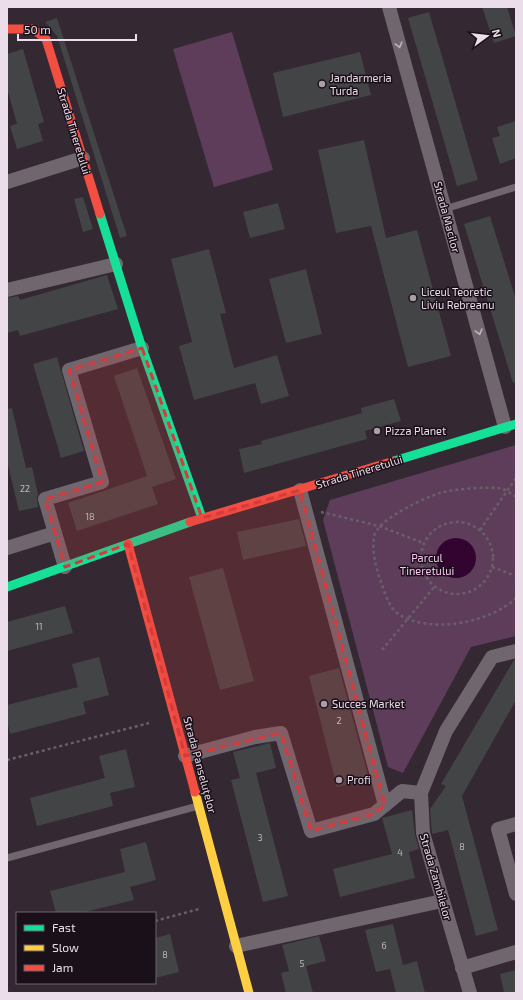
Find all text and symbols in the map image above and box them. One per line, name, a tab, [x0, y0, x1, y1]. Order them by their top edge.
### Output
scale bar	[18, 16, 136, 42]
north arrow	[467, 16, 507, 56]
text: 50 m	[24, 22, 51, 36]
text: N	[490, 28, 504, 39]
one-way arrow	[394, 41, 403, 48]
place label: Jandarmeria Turda	[330, 71, 392, 97]
marker: Jandarmeria Turda	[317, 79, 327, 89]
street label: Strada Tineretului	[55, 86, 94, 176]
street label: Strada Macilor	[432, 180, 463, 255]
place label: Liceul Teoretic Liviu Rebreanu	[421, 285, 494, 311]
marker: Liceul Teoretic Liviu Rebreanu	[408, 293, 418, 303]
one-way arrow	[474, 329, 482, 335]
place label: Pizza Planet	[385, 424, 446, 437]
marker: Pizza Planet	[372, 426, 382, 436]
street label: Strada Tineretului	[314, 452, 404, 491]
house number: 22	[20, 483, 30, 494]
house number: 18	[85, 511, 95, 522]
park label: Parcul Tineretului	[400, 551, 454, 577]
house number: 11	[35, 621, 43, 632]
place label: Succes Market	[332, 697, 405, 710]
marker: Succes Market	[319, 699, 329, 709]
street label: Strada Panseluțelor	[179, 715, 220, 816]
house number: 2	[336, 715, 342, 726]
place label: Profi	[347, 773, 371, 786]
marker: Profi	[334, 775, 344, 785]
house number: 3	[257, 832, 263, 843]
street label: Strada Zambilelor	[418, 832, 455, 922]
house number: 8	[459, 841, 465, 852]
house number: 4	[397, 847, 403, 858]
legend	[16, 912, 156, 984]
text: Fast	[52, 920, 76, 934]
text: Slow	[52, 940, 79, 954]
house number: 6	[381, 940, 387, 951]
house number: 8	[162, 949, 168, 960]
house number: 5	[300, 958, 305, 969]
text: Jam	[52, 960, 73, 974]

